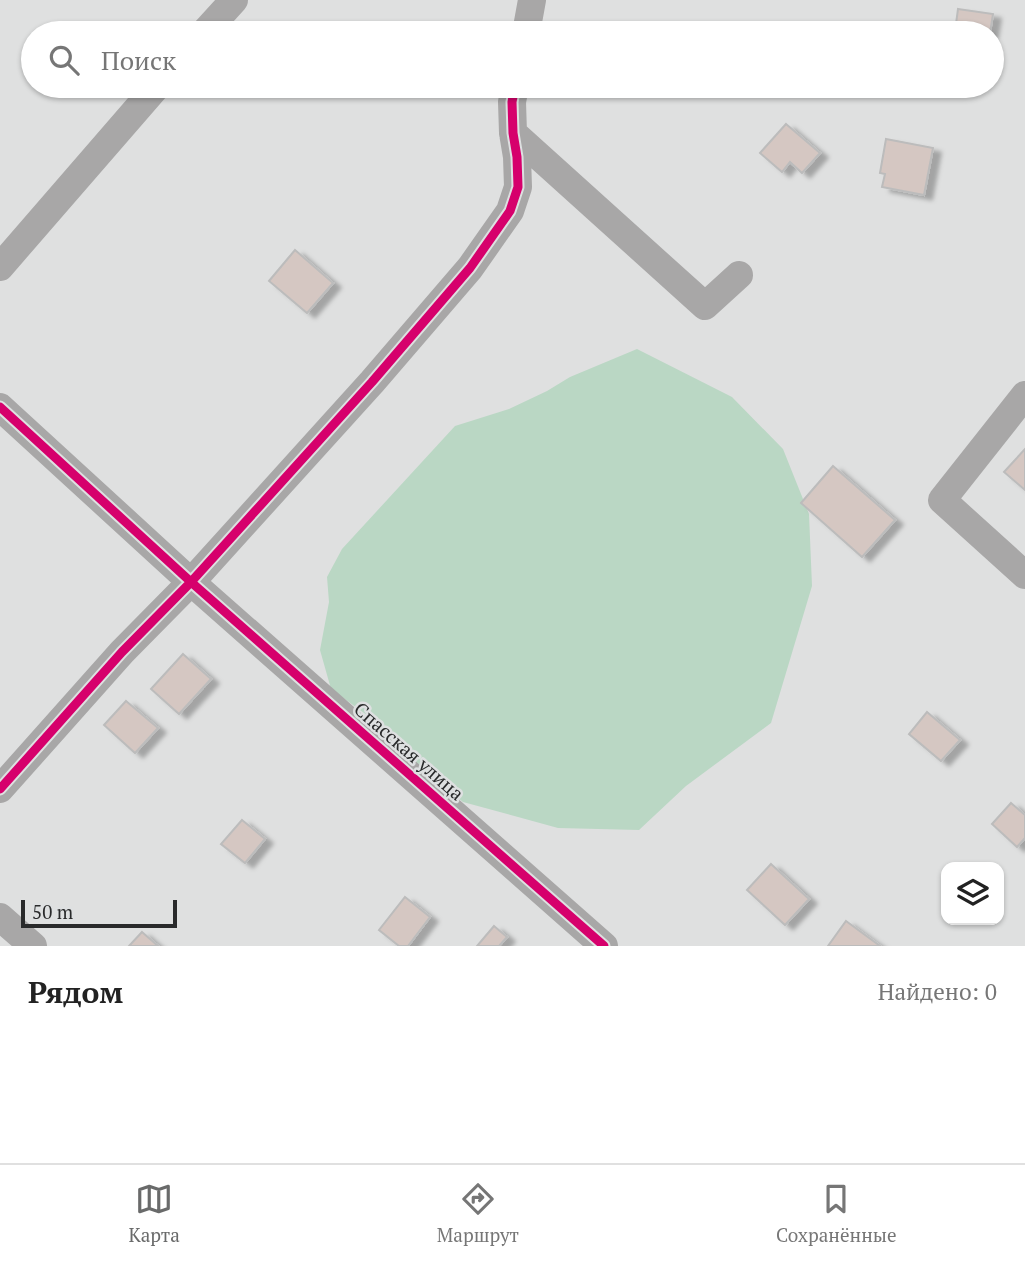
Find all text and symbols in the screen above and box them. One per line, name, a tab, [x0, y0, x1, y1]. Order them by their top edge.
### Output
search box	[21, 21, 1004, 98]
icon: search	[45, 41, 83, 79]
text: Поиск	[101, 43, 176, 77]
street label: Спасская улица	[349, 696, 470, 806]
map controls	[941, 862, 1004, 925]
button: layers	[941, 862, 1004, 925]
scale bar	[21, 897, 177, 929]
text: 50 m	[32, 899, 73, 924]
text: Рядом	[28, 972, 123, 1012]
text: Найдено: 0	[878, 976, 997, 1007]
tab: Карта	[129, 1180, 180, 1247]
tab: Маршрут	[437, 1180, 519, 1247]
tab: Сохранённые	[776, 1180, 897, 1247]

